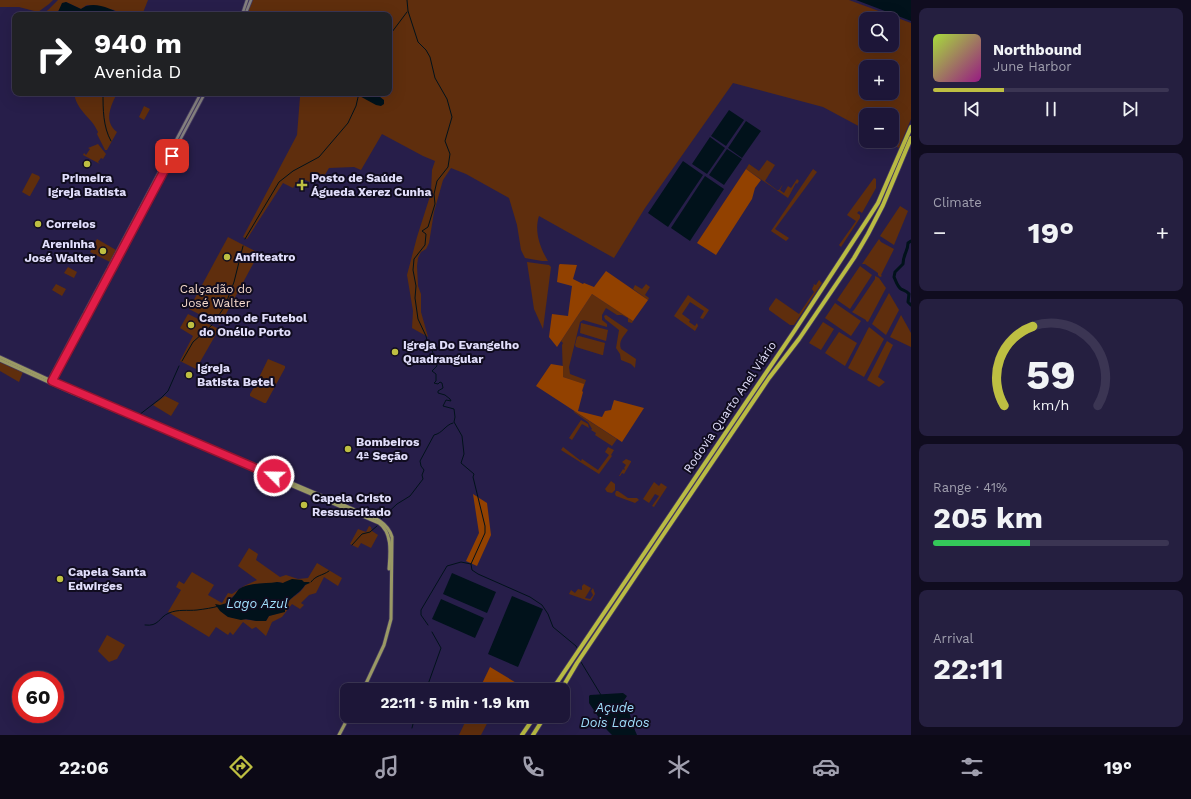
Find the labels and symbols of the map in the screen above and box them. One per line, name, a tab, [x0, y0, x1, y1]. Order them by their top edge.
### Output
pin	[155, 139, 189, 173]
marker: Primeira Igreja Batista	[82, 159, 92, 169]
place label: Primeira Igreja Batista	[48, 171, 126, 199]
place label: Posto de Saúde Águeda Xerez Cunha	[311, 171, 431, 199]
marker: Posto de Saúde Águeda Xerez Cunha	[296, 179, 308, 191]
place label: Correios	[46, 217, 96, 231]
marker: Correios	[33, 219, 43, 229]
place label: Areninha José Walter	[24, 237, 96, 265]
marker: Areninha José Walter	[98, 246, 108, 256]
place label: Anfiteatro	[235, 250, 295, 264]
marker: Anfiteatro	[222, 252, 232, 262]
park label: Calçadão do José Walter	[180, 282, 252, 310]
place label: Campo de Futebol do Onélio Porto	[199, 311, 307, 339]
marker: Campo de Futebol do Onélio Porto	[186, 320, 196, 330]
place label: Igreja Do Evangelho Quadrangular	[403, 338, 519, 366]
street label: Rodovia Quarto Anel Viário	[681, 339, 779, 475]
marker: Igreja Do Evangelho Quadrangular	[390, 347, 400, 357]
place label: Igreja Batista Betel	[197, 361, 274, 389]
marker: Igreja Batista Betel	[184, 370, 194, 380]
place label: Bombeiros 4ª Seção	[356, 435, 420, 463]
marker: Bombeiros 4ª Seção	[343, 444, 353, 454]
position arrow	[253, 455, 295, 497]
place label: Capela Cristo Ressuscitado	[312, 491, 392, 519]
marker: Capela Cristo Ressuscitado	[299, 500, 309, 510]
place label: Capela Santa Edwirges	[68, 565, 146, 593]
marker: Capela Santa Edwirges	[55, 574, 65, 584]
water label: Lago Azul	[226, 596, 288, 611]
speed limit sign: 60	[12, 671, 64, 723]
water label: Açude Dois Lados	[580, 700, 650, 730]

